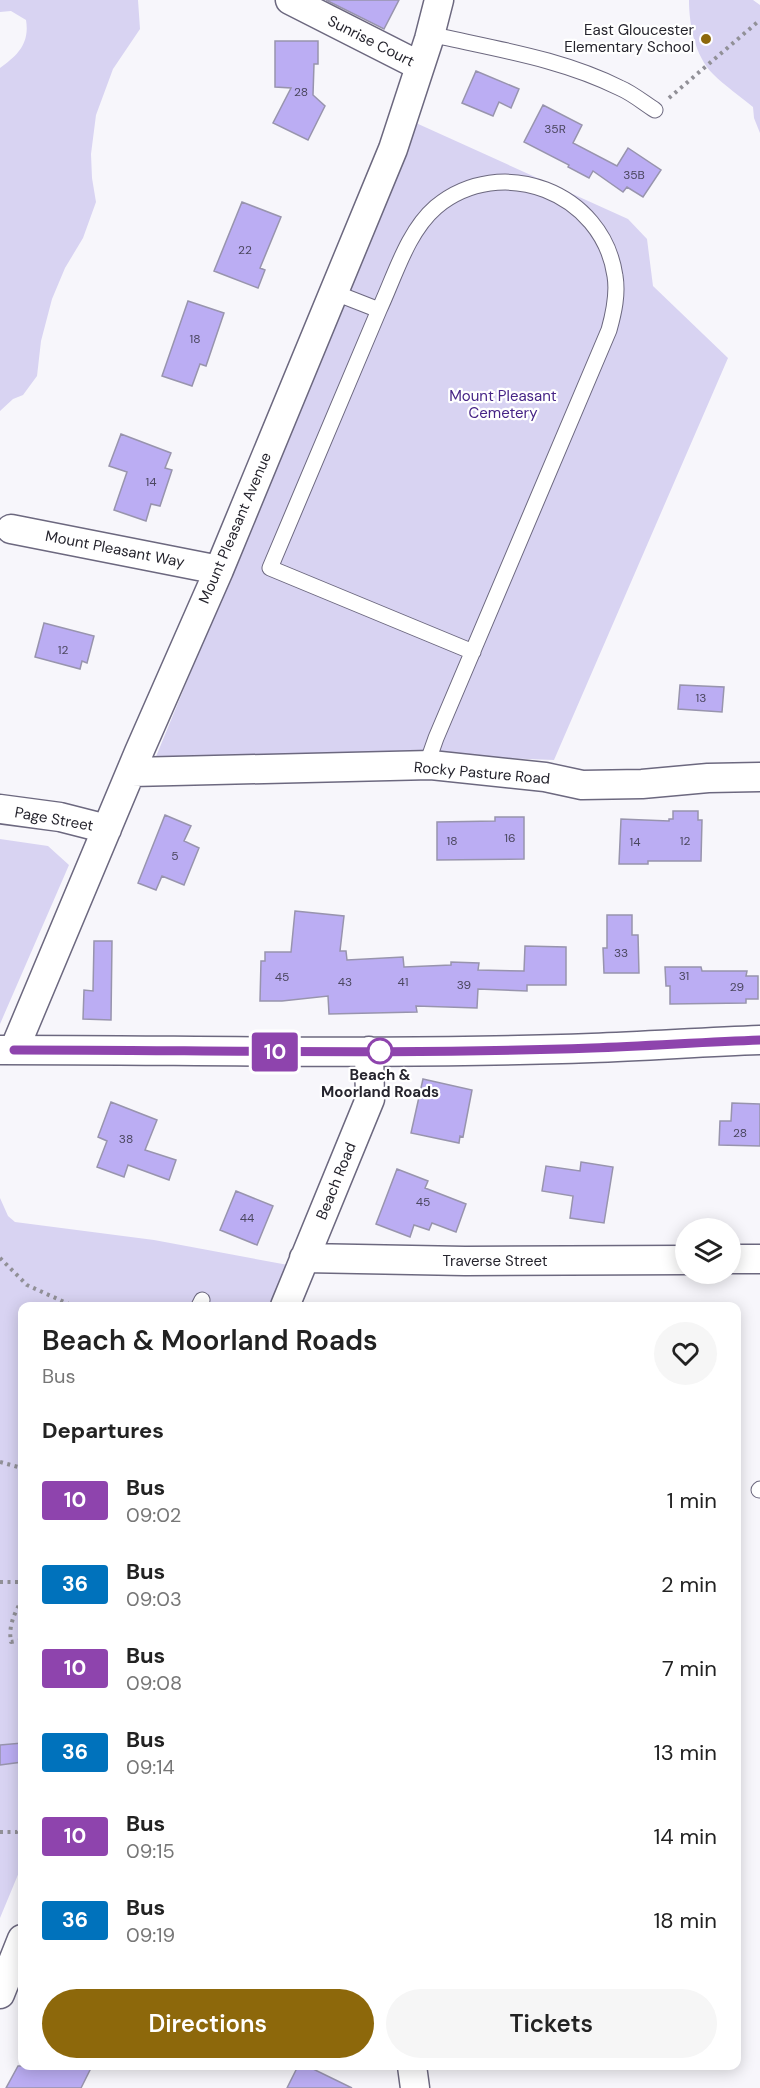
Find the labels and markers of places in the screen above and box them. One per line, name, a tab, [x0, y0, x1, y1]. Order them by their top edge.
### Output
place label: East Gloucester Elementary School	[564, 20, 694, 57]
marker: East Gloucester Elementary School	[699, 32, 713, 46]
marker: Beach & Moorland Roads	[367, 1038, 393, 1064]
place label: Beach & Moorland Roads	[321, 1065, 439, 1102]

